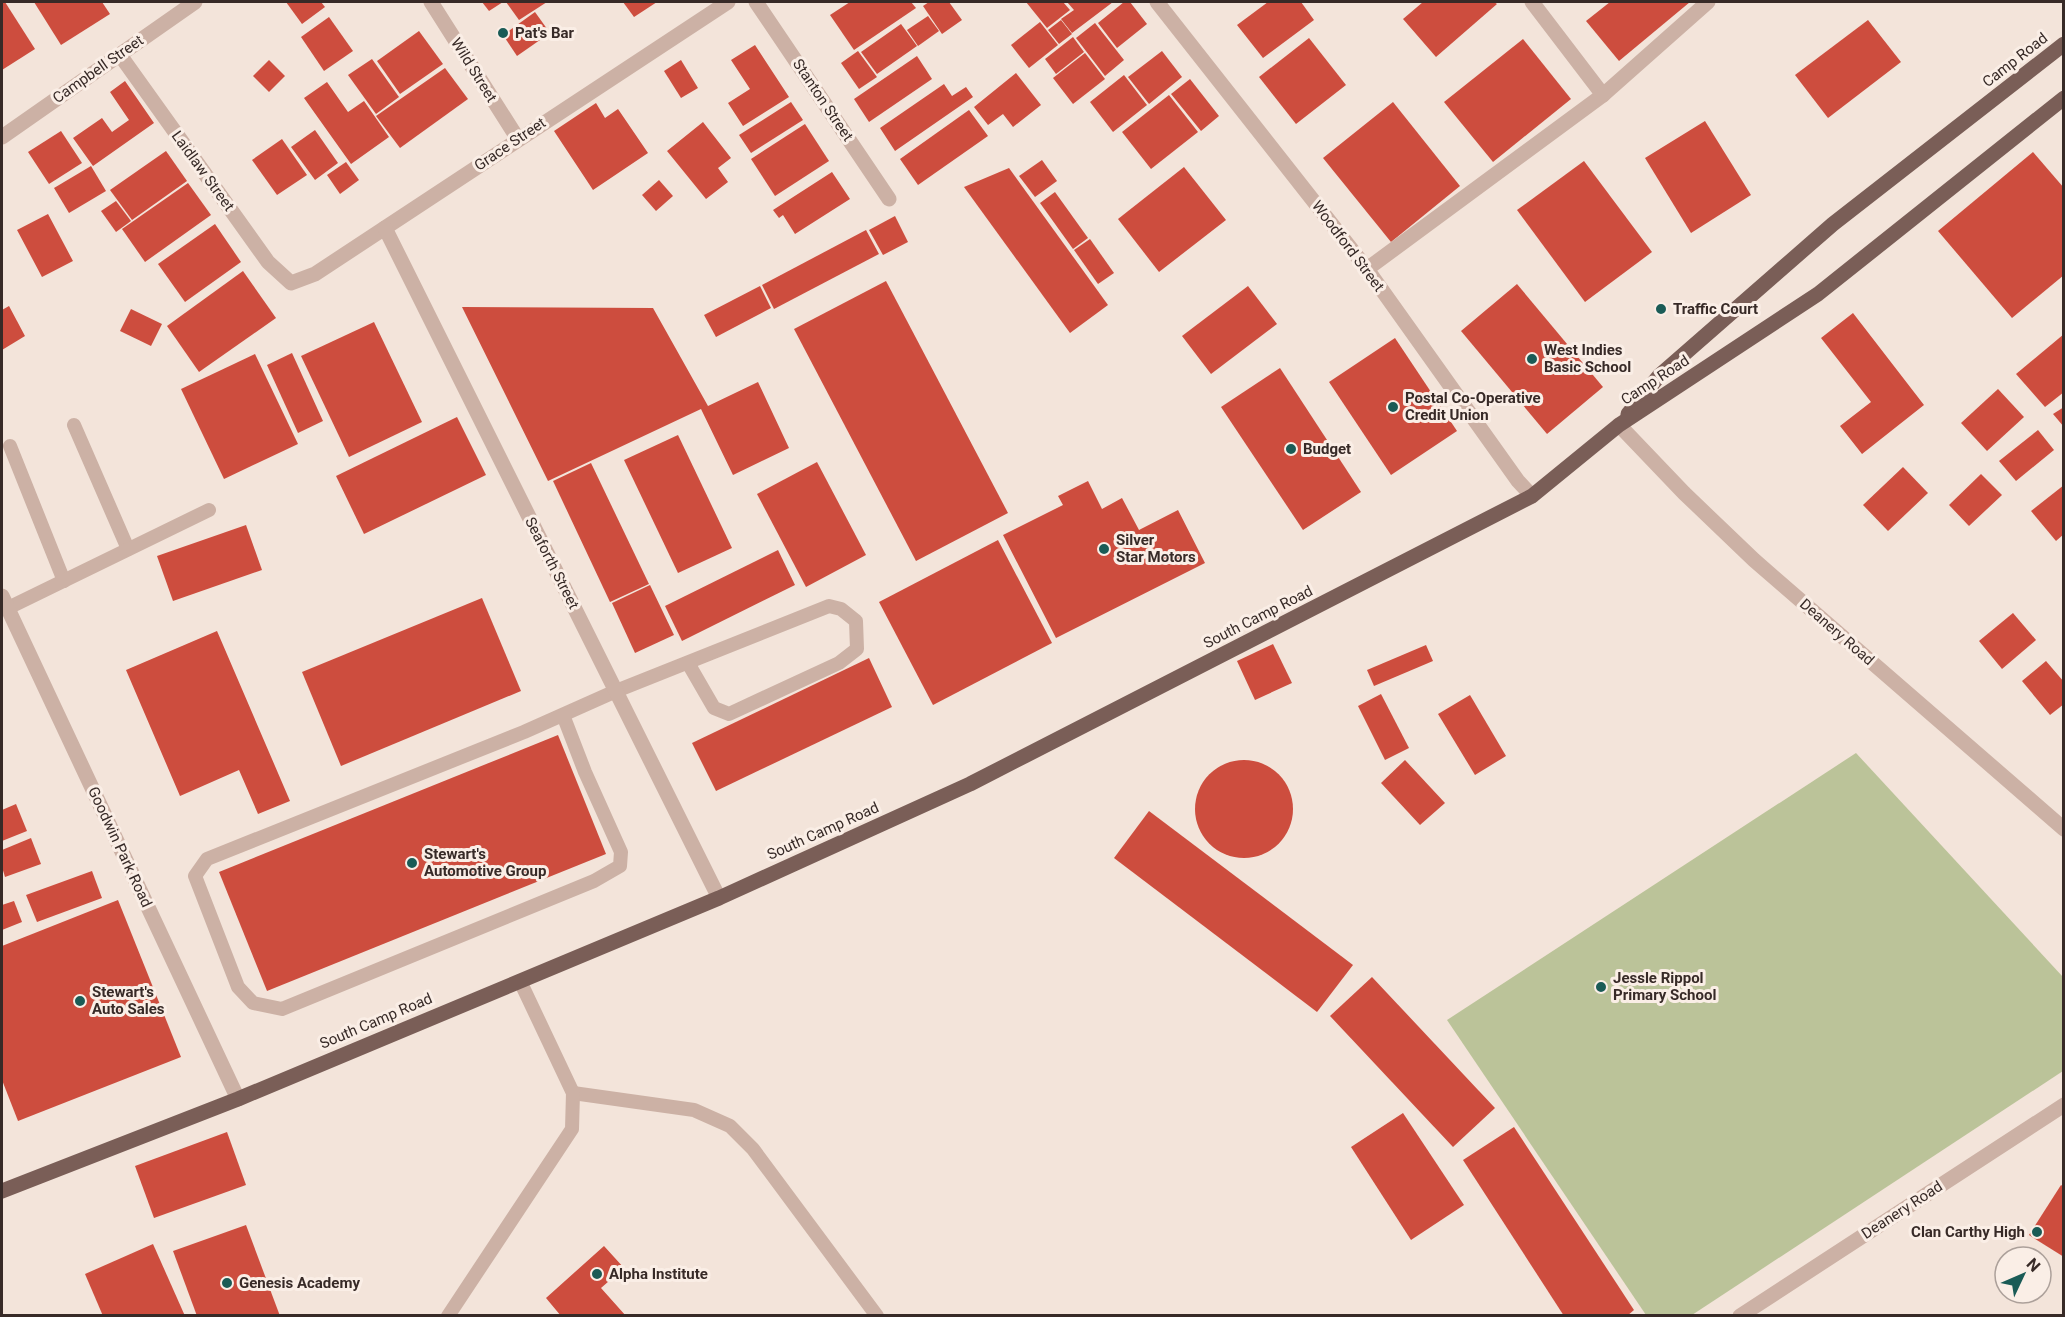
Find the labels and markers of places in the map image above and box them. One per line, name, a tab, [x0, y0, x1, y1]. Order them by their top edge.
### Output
place label: Pat's Bar	[515, 24, 574, 42]
marker: Pat's Bar	[496, 26, 510, 40]
place label: Traffic Court	[1673, 300, 1758, 318]
marker: Traffic Court	[1654, 302, 1668, 316]
place label: West Indies Basic School	[1544, 341, 1631, 376]
marker: West Indies Basic School	[1525, 352, 1539, 366]
place label: Postal Co-Operative Credit Union	[1405, 389, 1541, 424]
marker: Postal Co-Operative Credit Union	[1386, 400, 1400, 414]
place label: Budget	[1303, 440, 1351, 458]
marker: Budget	[1284, 442, 1298, 456]
place label: Silver Star Motors	[1116, 531, 1196, 566]
marker: Silver Star Motors	[1097, 542, 1111, 556]
place label: Stewart's Automotive Group	[424, 845, 546, 880]
marker: Stewart's Automotive Group	[405, 856, 419, 870]
place label: Jessle Rippol Primary School	[1613, 969, 1716, 1004]
marker: Jessle Rippol Primary School	[1594, 980, 1608, 994]
place label: Stewart's Auto Sales	[92, 983, 165, 1018]
marker: Stewart's Auto Sales	[73, 994, 87, 1008]
place label: Clan Carthy High	[1911, 1223, 2025, 1241]
marker: Clan Carthy High	[2030, 1225, 2044, 1239]
place label: Alpha Institute	[609, 1265, 708, 1283]
marker: Alpha Institute	[590, 1267, 604, 1281]
place label: Genesis Academy	[239, 1274, 360, 1292]
marker: Genesis Academy	[220, 1276, 234, 1290]

